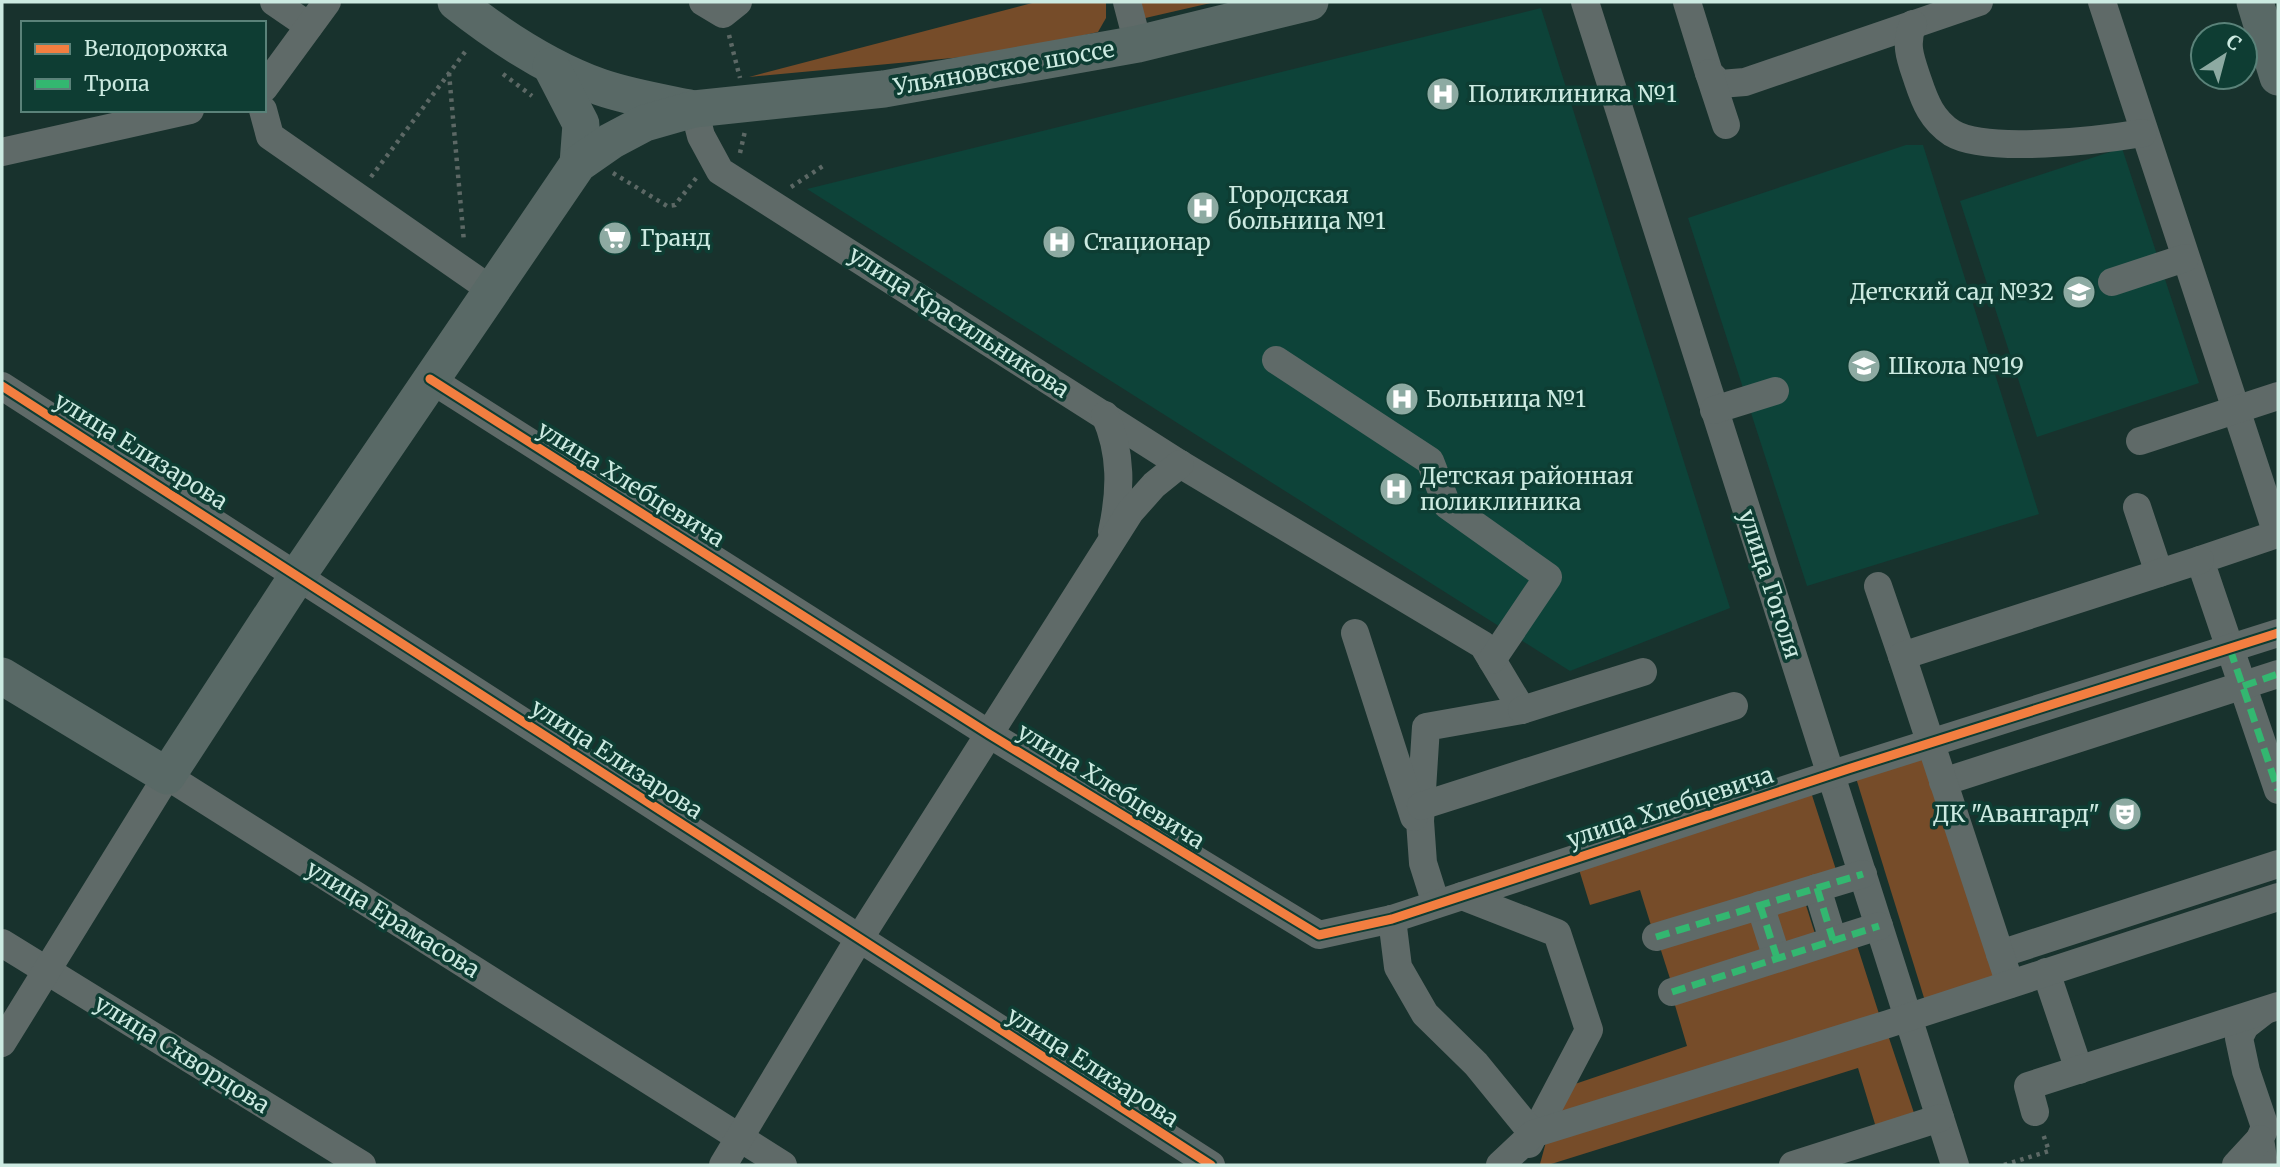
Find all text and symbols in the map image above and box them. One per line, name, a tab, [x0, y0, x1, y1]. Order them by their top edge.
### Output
legend	[21, 21, 266, 112]
north arrow	[2189, 21, 2259, 91]
text: С	[2222, 29, 2246, 56]
street label: Ульяновское шоссе	[890, 34, 1117, 101]
text: Велодорожка	[84, 35, 228, 62]
text: Тропа	[84, 70, 149, 97]
hospital icon: Поликлиника №1	[1424, 75, 1462, 113]
place label: Поликлиника №1	[1468, 79, 1677, 108]
place label: Городская больница №1	[1228, 180, 1386, 235]
hospital icon: Городская больница №1	[1184, 189, 1222, 227]
supermarket icon: Гранд	[596, 219, 634, 257]
place label: Гранд	[640, 223, 711, 252]
hospital icon: Стационар	[1040, 223, 1078, 261]
place label: Стационар	[1084, 227, 1211, 256]
street label: улица Красильникова	[843, 239, 1075, 404]
school or university icon: Детский сад №32	[2060, 273, 2098, 311]
place label: Детский сад №32	[1850, 277, 2054, 306]
school or university icon: Школа №19	[1845, 347, 1883, 385]
place label: Школа №19	[1888, 351, 2024, 380]
hospital icon: Больница №1	[1383, 380, 1421, 418]
place label: Больница №1	[1426, 384, 1586, 413]
street label: улица Елизарова	[49, 385, 233, 516]
street label: улица Хлебцевича	[532, 414, 730, 553]
place label: Детская районная поликлиника	[1420, 461, 1634, 516]
hospital icon: Детская районная поликлиника	[1377, 470, 1415, 508]
street label: улица Гоголя	[1733, 506, 1808, 662]
street label: улица Елизарова	[526, 692, 709, 825]
street label: улица Хлебцевича	[1012, 716, 1210, 855]
street label: улица Хлебцевича	[1563, 759, 1777, 854]
theatre icon: ДК "Авангард"	[2106, 795, 2144, 833]
place label: ДК "Авангард"	[1933, 799, 2100, 828]
street label: улица Ерамасова	[301, 854, 485, 984]
street label: улица Скворцова	[89, 988, 275, 1119]
street label: улица Елизарова	[1002, 1000, 1185, 1133]

